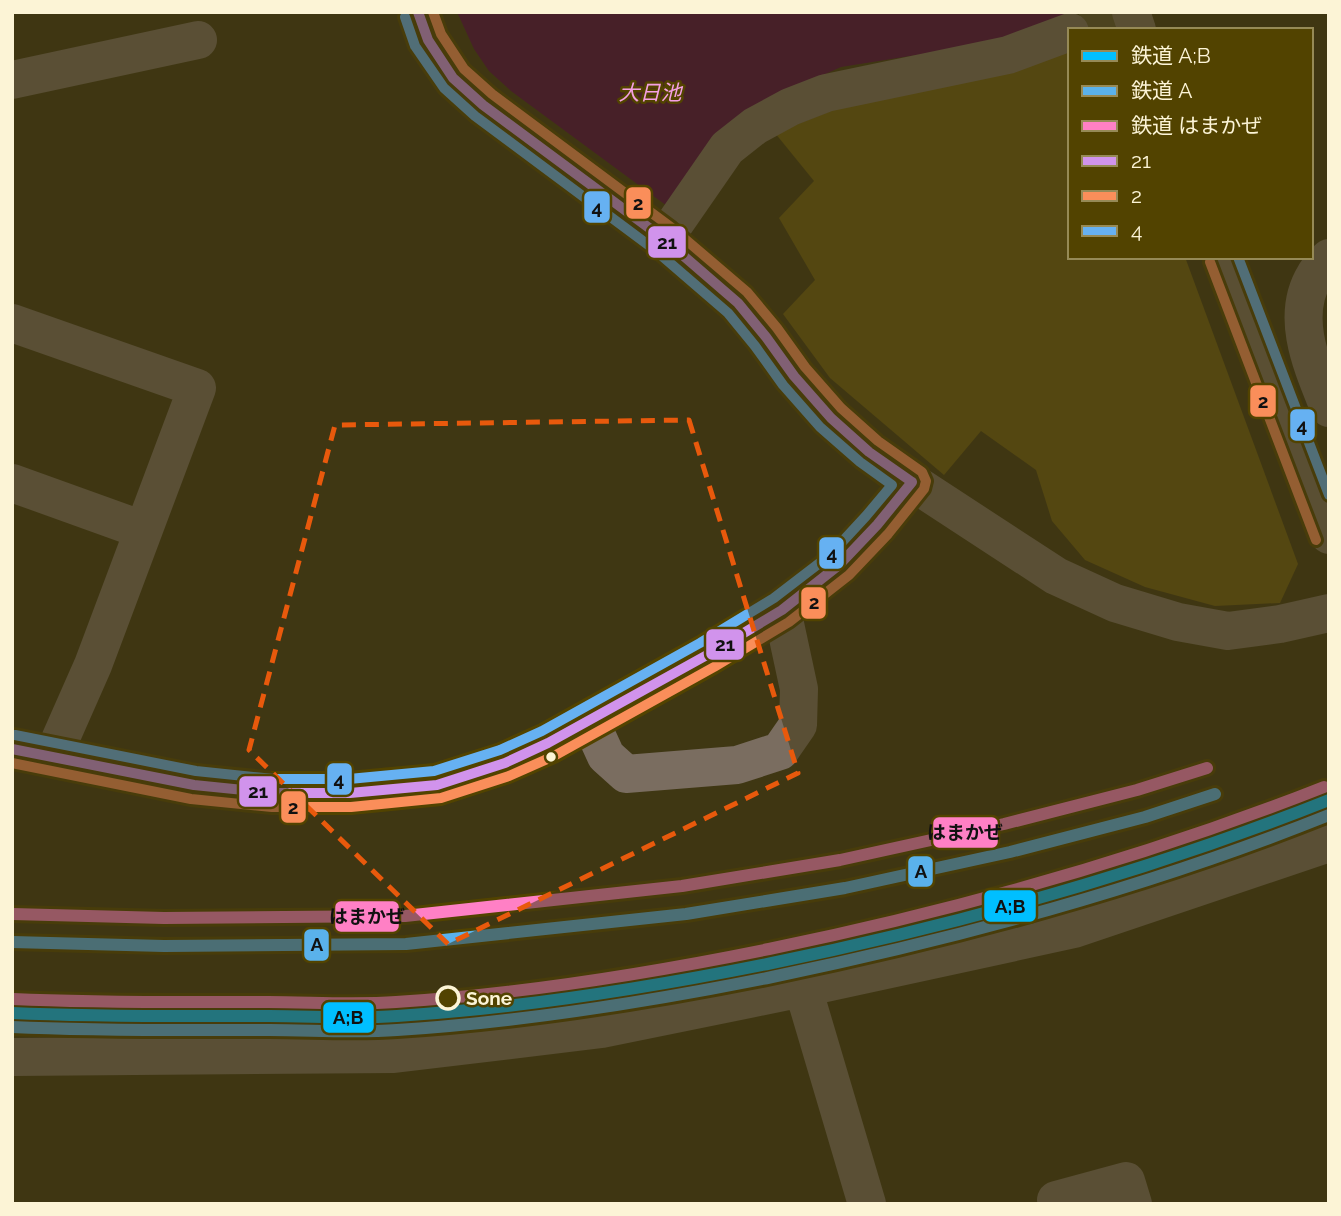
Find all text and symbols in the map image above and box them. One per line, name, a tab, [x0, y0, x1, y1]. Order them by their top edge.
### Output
legend	[1068, 28, 1313, 259]
text: 鉄道 A;B	[1131, 43, 1211, 68]
text: 鉄道 A	[1131, 78, 1193, 103]
water label: 大日池	[619, 80, 683, 105]
text: 鉄道 はまかぜ	[1131, 113, 1262, 138]
text: 21	[1131, 148, 1151, 173]
text: 2	[1131, 183, 1142, 208]
line badge: 2	[625, 186, 652, 220]
line badge: 4	[583, 190, 611, 224]
text: 2	[633, 192, 643, 214]
text: 4	[592, 196, 603, 218]
text: 4	[1131, 218, 1142, 243]
line badge: 21	[647, 225, 687, 259]
text: 21	[657, 231, 677, 253]
line badge: 2	[1249, 384, 1277, 418]
text: 2	[1258, 390, 1268, 412]
line badge: 4	[1289, 408, 1316, 442]
text: 4	[1297, 414, 1308, 436]
line badge: 4	[818, 536, 845, 570]
text: 4	[827, 542, 838, 564]
line badge: 2	[800, 586, 827, 620]
text: 2	[809, 591, 819, 613]
line badge: 21	[705, 628, 745, 661]
text: 21	[715, 633, 735, 655]
unlabelled marker	[544, 750, 558, 764]
line badge: 4	[326, 762, 353, 796]
text: 4	[334, 768, 345, 790]
line badge: 21	[238, 775, 278, 808]
text: 21	[248, 780, 268, 802]
line badge: 2	[280, 790, 307, 824]
text: 2	[288, 796, 298, 818]
line badge: はまかぜ	[932, 816, 999, 849]
text: はまかぜ	[927, 821, 1003, 843]
line badge: A	[907, 855, 934, 888]
text: A	[915, 860, 928, 882]
line badge: A;B	[983, 889, 1037, 923]
text: A;B	[995, 895, 1025, 917]
line badge: はまかぜ	[334, 900, 400, 933]
text: はまかぜ	[329, 905, 405, 927]
line badge: A	[303, 928, 330, 962]
text: A	[311, 933, 324, 955]
marker: Sone	[436, 986, 460, 1010]
place label: Sone	[466, 987, 512, 1009]
line badge: A;B	[322, 1001, 375, 1034]
text: A;B	[333, 1006, 363, 1028]

